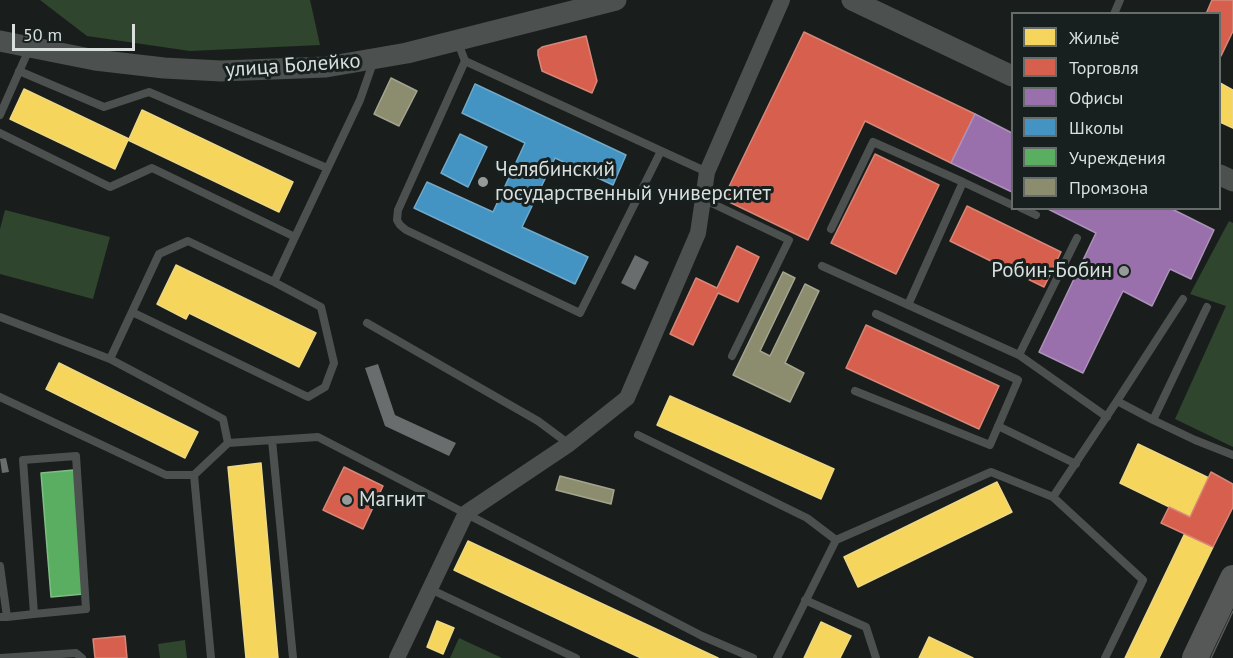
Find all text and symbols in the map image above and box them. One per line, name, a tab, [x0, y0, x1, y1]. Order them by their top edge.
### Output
scale bar	[15, 12, 138, 50]
legend	[1011, 12, 1221, 210]
text: 50 m	[23, 23, 62, 46]
text: Жильё	[1069, 26, 1120, 49]
street label: улица Болейко	[225, 49, 361, 83]
text: Торговля	[1069, 56, 1139, 79]
text: Офисы	[1069, 86, 1123, 109]
text: Школы	[1069, 116, 1124, 139]
text: Учреждения	[1069, 146, 1166, 169]
place label: Челябинский государственный университет	[495, 157, 771, 207]
marker: Челябинский государственный университет	[476, 175, 490, 189]
text: Промзона	[1069, 176, 1148, 199]
place label: Робин-Бобин	[991, 258, 1112, 284]
marker: Робин-Бобин	[1117, 264, 1131, 278]
place label: Магнит	[359, 487, 425, 513]
marker: Магнит	[340, 493, 354, 507]

